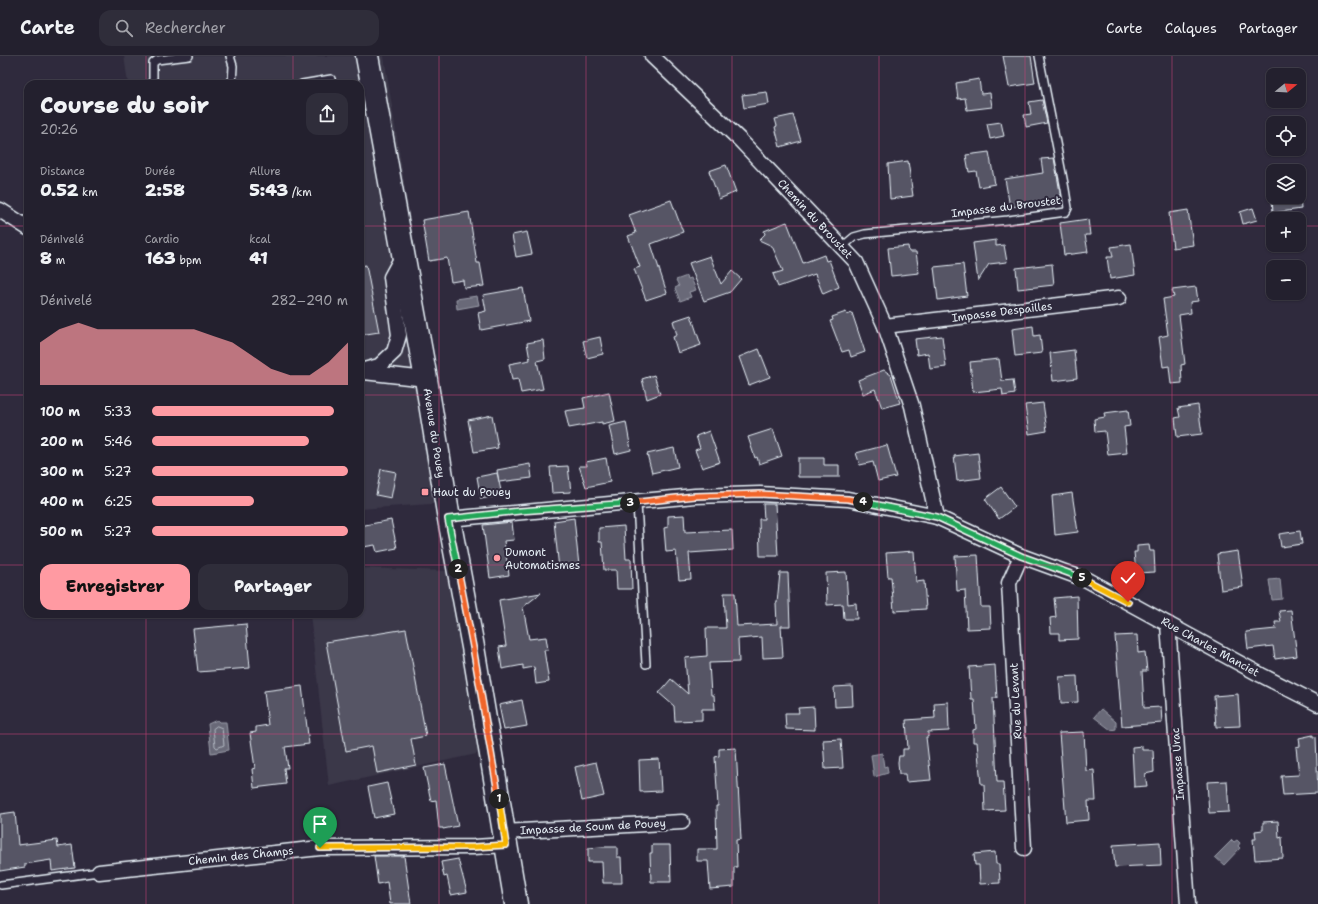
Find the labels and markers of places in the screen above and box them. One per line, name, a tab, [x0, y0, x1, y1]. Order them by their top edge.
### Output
place label: Haut du Pouey	[433, 485, 511, 500]
marker: Haut du Pouey	[420, 487, 430, 497]
pin: 4	[853, 492, 873, 512]
pin: 3	[620, 493, 640, 513]
place label: Dumont Automatismes	[505, 545, 580, 573]
marker: Dumont Automatismes	[492, 553, 502, 563]
pin: 2	[448, 559, 468, 579]
pin	[1111, 561, 1145, 602]
pin: 5	[1072, 568, 1092, 588]
pin: 1	[489, 789, 509, 809]
pin	[303, 807, 337, 848]

